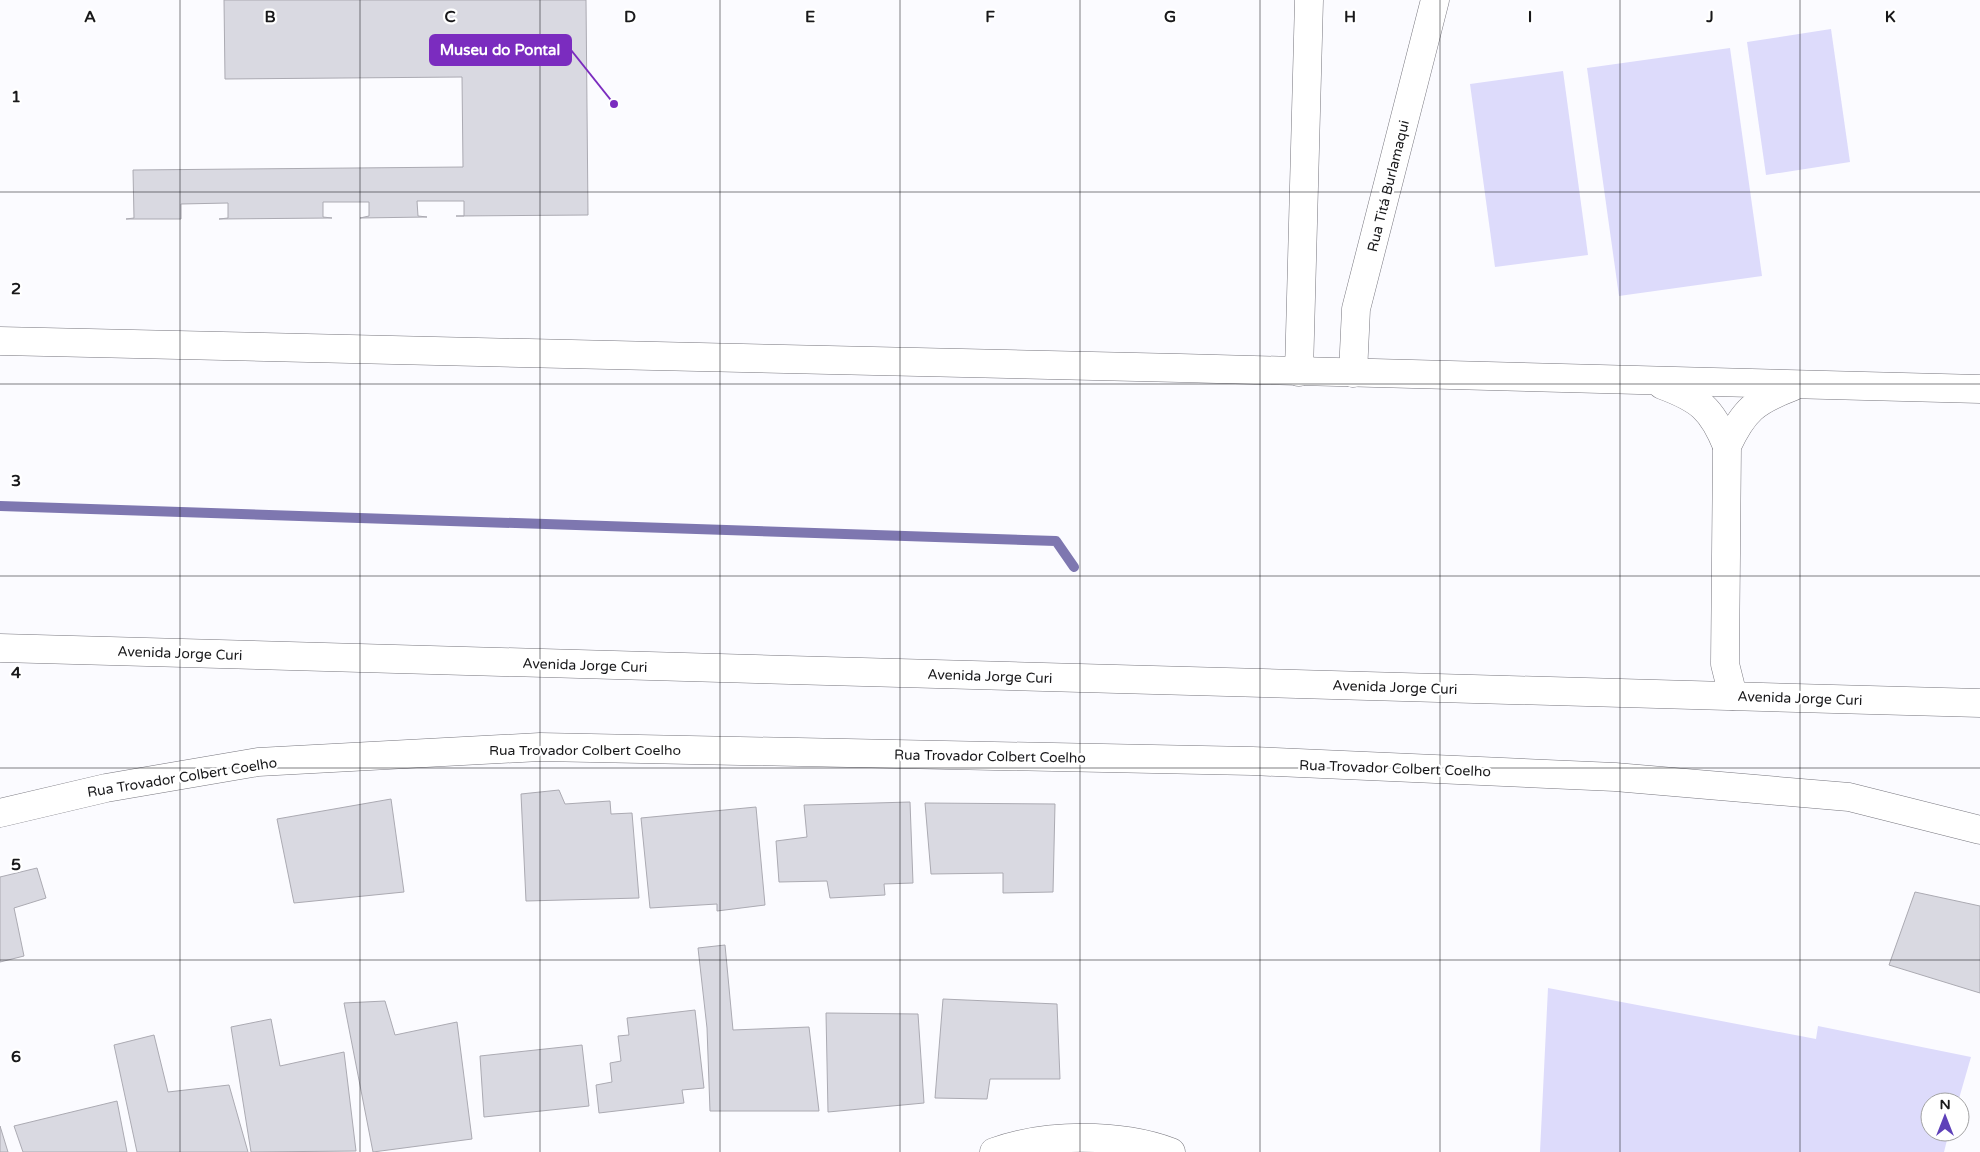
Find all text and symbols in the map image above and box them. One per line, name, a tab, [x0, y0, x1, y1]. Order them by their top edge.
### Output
text: A	[84, 7, 96, 27]
text: B	[264, 7, 276, 27]
text: C	[444, 7, 456, 27]
text: D	[624, 7, 636, 27]
text: E	[805, 7, 815, 27]
text: F	[985, 7, 995, 27]
text: G	[1164, 7, 1176, 27]
text: H	[1344, 7, 1356, 27]
text: I	[1528, 7, 1532, 27]
text: J	[1705, 7, 1714, 27]
text: K	[1885, 7, 1896, 27]
callout: Museu do Pontal	[430, 35, 571, 65]
text: Museu do Pontal	[440, 41, 560, 59]
text: 1	[11, 87, 21, 107]
street label: Rua Titá Burlamaqui	[1364, 118, 1413, 254]
text: 2	[11, 279, 21, 299]
text: 3	[11, 471, 21, 491]
street label: Avenida Jorge Curi	[117, 643, 243, 664]
street label: Avenida Jorge Curi	[522, 655, 648, 676]
text: 4	[11, 663, 21, 683]
street label: Avenida Jorge Curi	[927, 666, 1053, 687]
street label: Avenida Jorge Curi	[1332, 677, 1458, 698]
street label: Avenida Jorge Curi	[1737, 688, 1863, 709]
street label: Rua Trovador Colbert Coelho	[489, 742, 681, 759]
street label: Rua Trovador Colbert Coelho	[894, 746, 1086, 767]
street label: Rua Trovador Colbert Coelho	[86, 754, 278, 801]
street label: Rua Trovador Colbert Coelho	[1299, 757, 1491, 780]
text: 5	[11, 855, 21, 875]
text: 6	[11, 1047, 21, 1067]
north arrow	[1920, 1092, 1970, 1142]
text: N	[1939, 1096, 1951, 1113]

